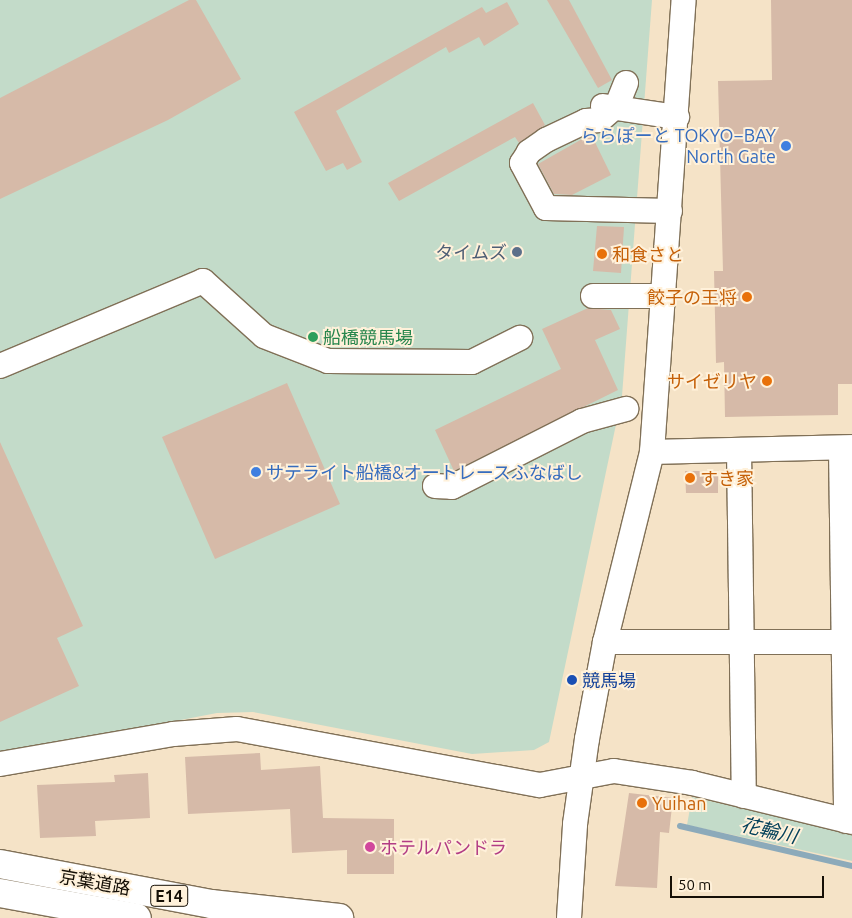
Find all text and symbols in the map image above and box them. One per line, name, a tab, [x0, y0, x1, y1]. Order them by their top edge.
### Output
place label: ららぽーと TOKYO−BAY North Gate	[581, 125, 776, 168]
marker: ららぽーと TOKYO−BAY North Gate	[780, 140, 792, 152]
place label: タイムズ	[435, 241, 507, 263]
place label: 和食さと	[612, 243, 684, 265]
marker: タイムズ	[511, 246, 523, 258]
marker: 和食さと	[596, 248, 608, 260]
place label: 餃子の王将	[647, 286, 737, 308]
marker: 餃子の王将	[741, 291, 753, 303]
place label: 船橋競馬場	[323, 326, 413, 348]
marker: 船橋競馬場	[307, 331, 319, 343]
place label: サイゼリヤ	[667, 370, 757, 392]
marker: サイゼリヤ	[761, 375, 773, 387]
place label: サテライト船橋&オートレースふなばし	[266, 461, 584, 483]
marker: サテライト船橋&オートレースふなばし	[250, 466, 262, 478]
place label: すき家	[700, 467, 754, 489]
marker: すき家	[684, 472, 696, 484]
place label: 競馬場	[582, 669, 636, 691]
marker: 競馬場	[566, 674, 578, 686]
place label: Yuihan	[652, 792, 706, 814]
marker: Yuihan	[636, 797, 648, 809]
water label: 花輪川	[739, 813, 799, 849]
place label: ホテルパンドラ	[380, 836, 506, 858]
marker: ホテルパンドラ	[364, 841, 376, 853]
street label: 京葉道路	[58, 865, 132, 899]
scale bar	[672, 866, 826, 898]
text: 50 m	[678, 876, 711, 893]
road number: E14	[149, 882, 189, 909]

